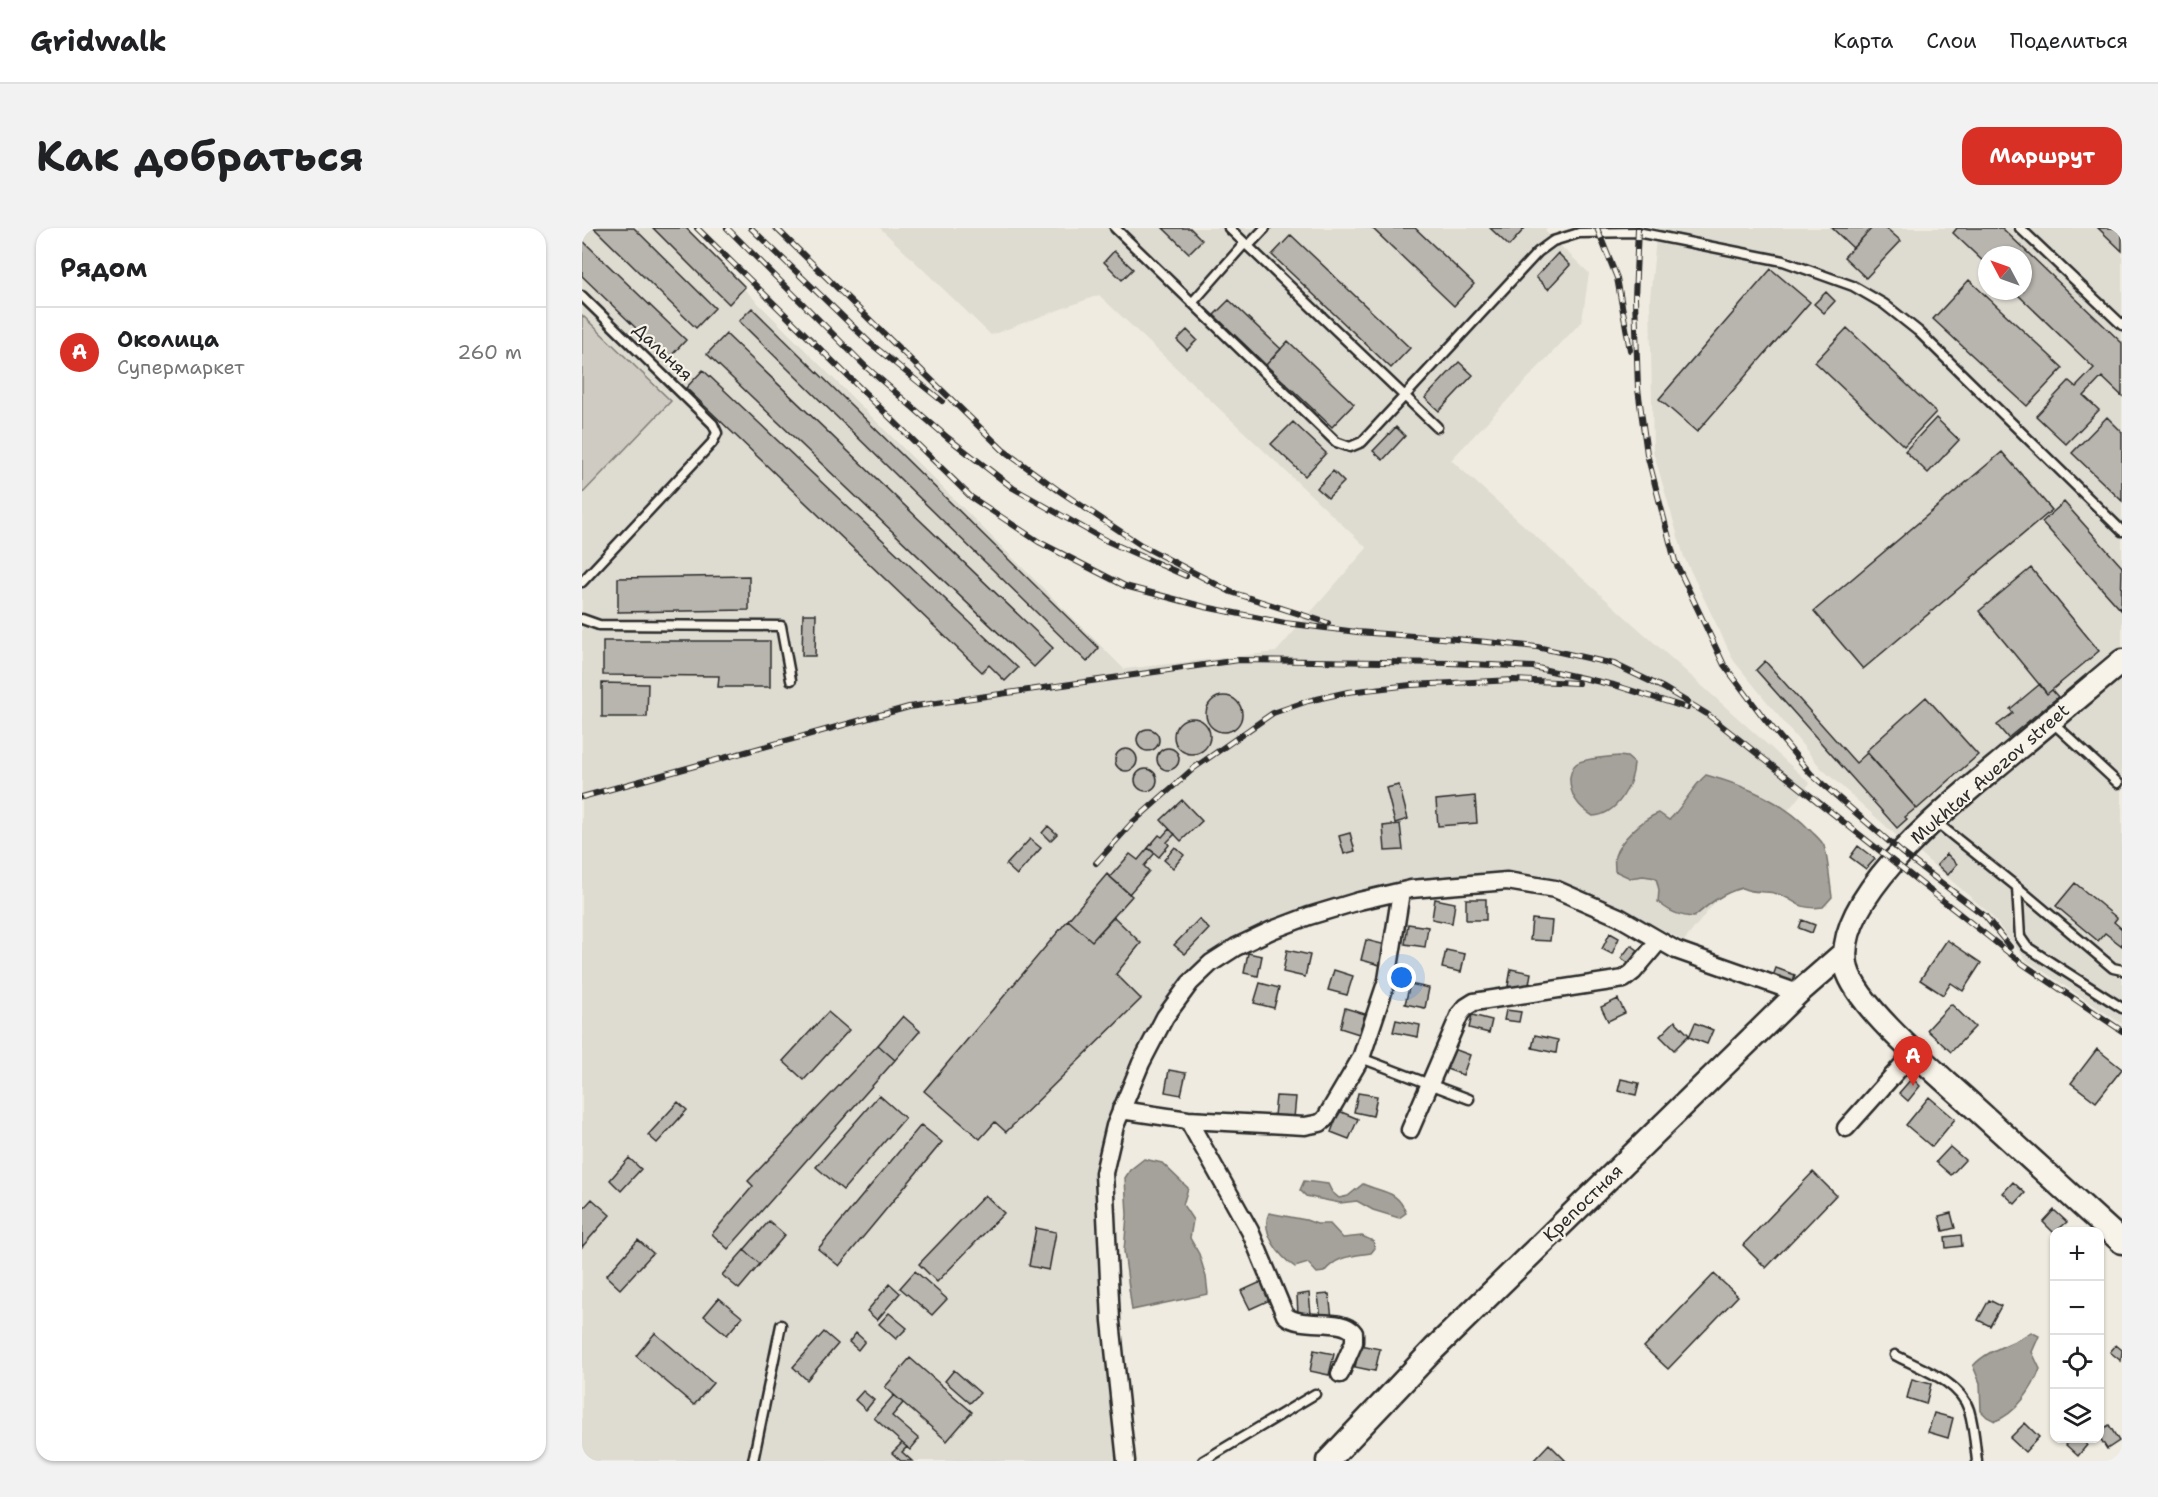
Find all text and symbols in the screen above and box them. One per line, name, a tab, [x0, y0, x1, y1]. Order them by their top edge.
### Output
text: Gridwalk	[30, 22, 167, 60]
text: Карта	[1833, 27, 1893, 55]
text: Слои	[1926, 27, 1977, 55]
text: Поделиться	[2010, 27, 2128, 55]
button: Маршрут	[1962, 127, 2122, 185]
text: Как добраться	[36, 128, 364, 184]
north arrow	[1978, 246, 2032, 300]
text: Рядом	[60, 250, 147, 285]
street label: Дальняя	[628, 318, 698, 386]
text: Околица	[117, 325, 219, 354]
text: A	[72, 339, 87, 365]
text: 260 m	[457, 339, 522, 365]
text: Супермаркет	[117, 354, 244, 380]
street label: Mukhtar Auezov street	[1906, 698, 2075, 850]
your location	[1387, 963, 1416, 992]
pin: A	[1894, 1036, 1932, 1086]
street label: Крепостная	[1538, 1159, 1628, 1247]
map controls	[2050, 1227, 2104, 1443]
button: +	[2050, 1227, 2104, 1281]
button: −	[2050, 1281, 2104, 1335]
button: locate	[2050, 1335, 2104, 1389]
button: layers	[2050, 1389, 2104, 1443]

